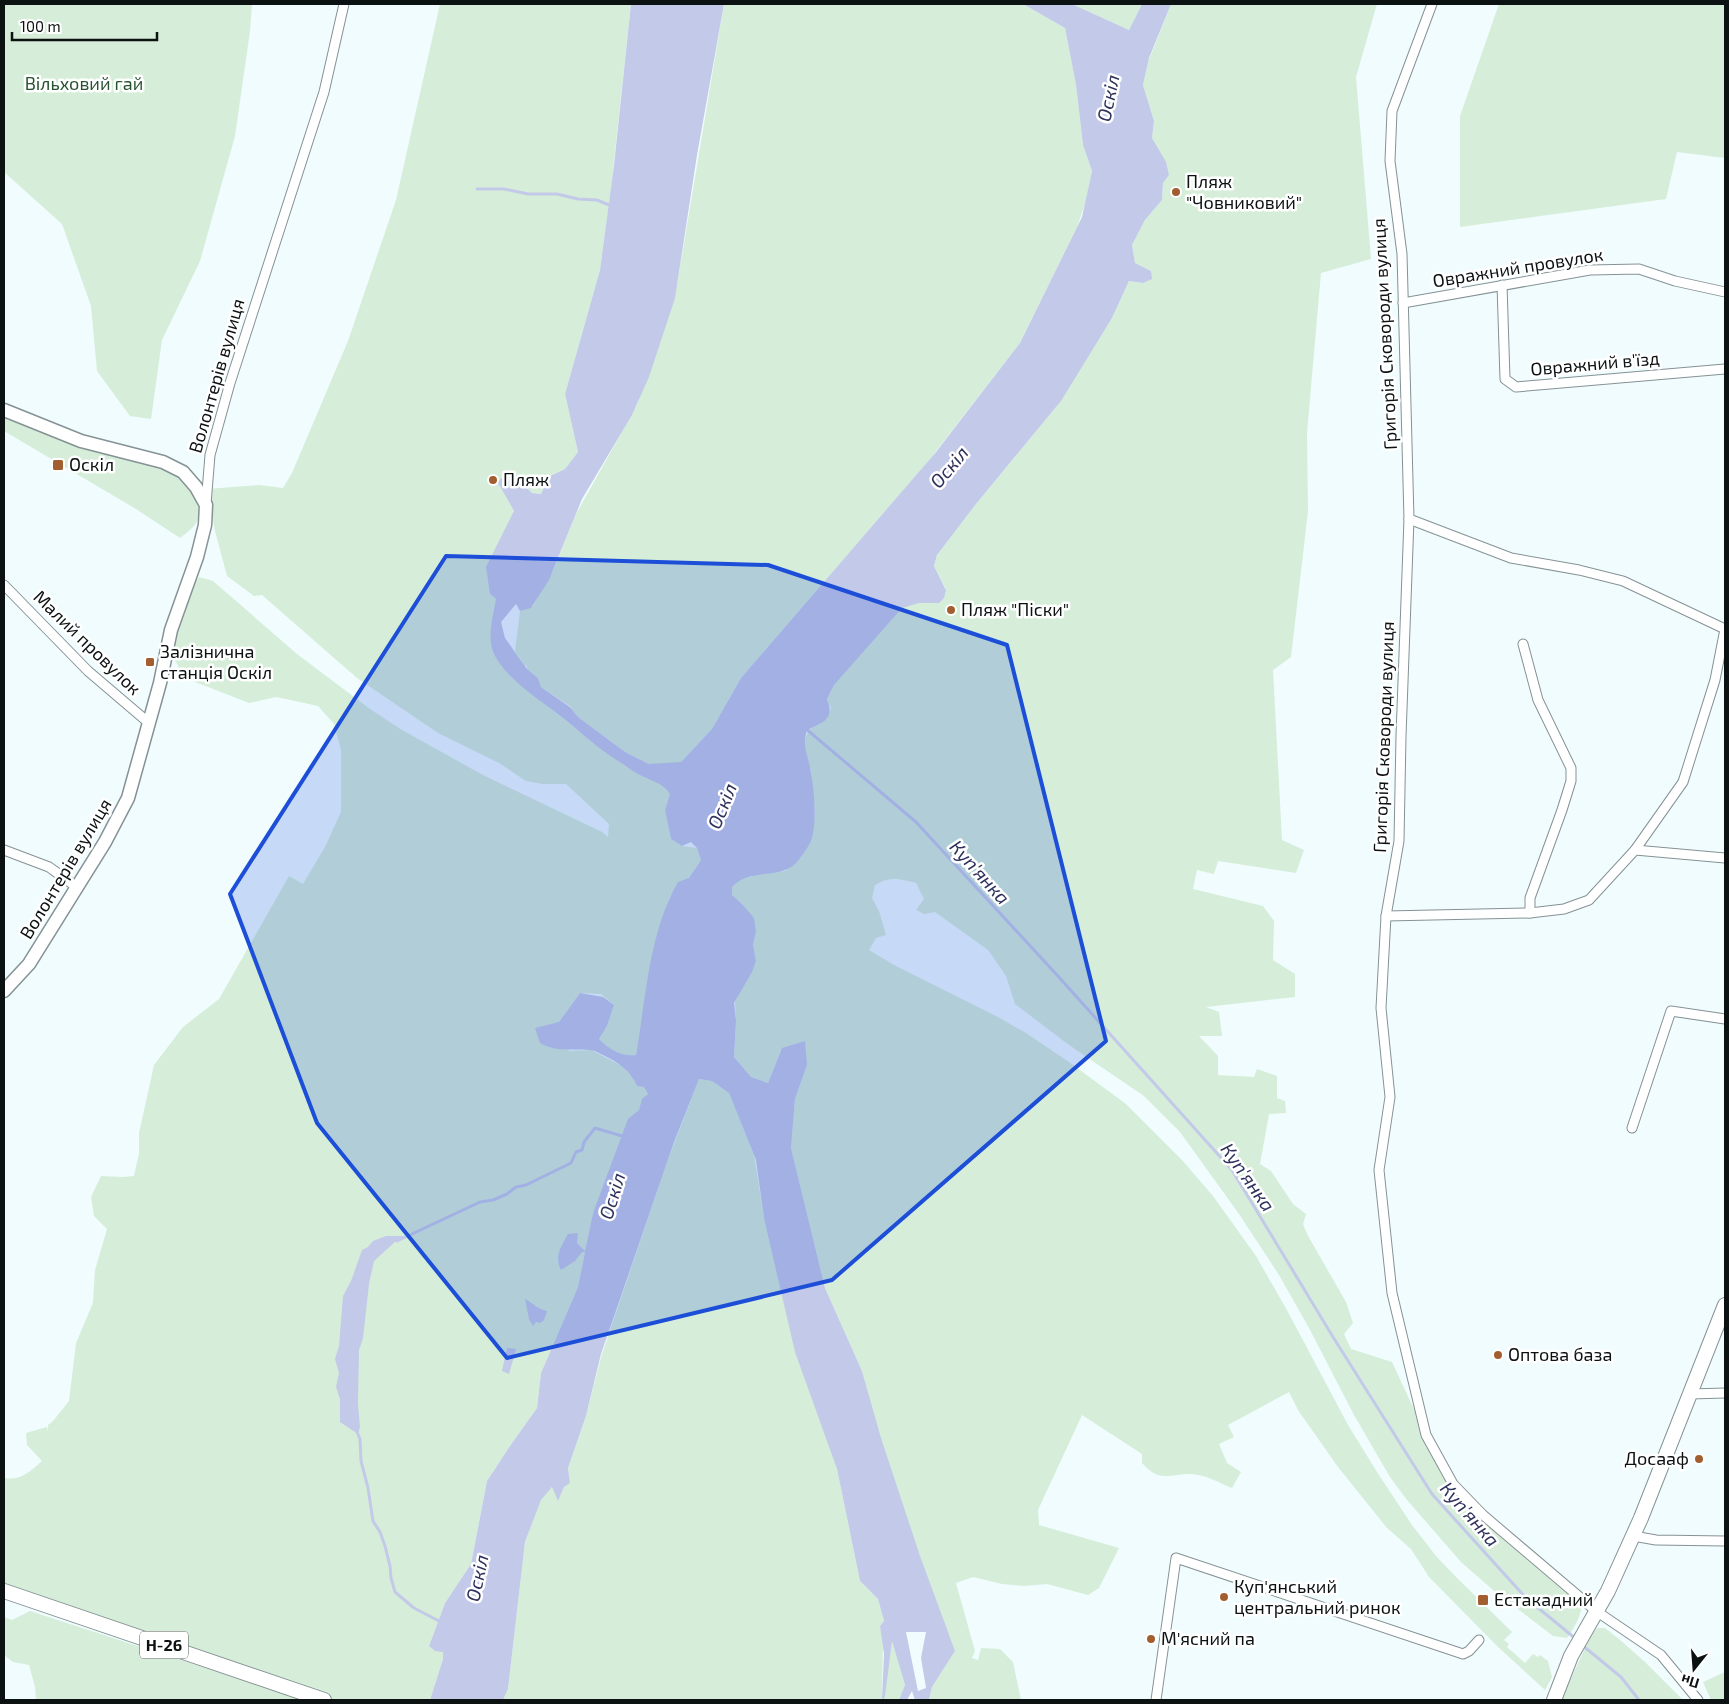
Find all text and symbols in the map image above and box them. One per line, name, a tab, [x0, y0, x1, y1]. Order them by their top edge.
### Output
scale bar	[12, 10, 158, 42]
text: 100 m	[20, 17, 61, 35]
park label: Вільховий гай	[25, 72, 143, 94]
water label: Оскіл	[1091, 72, 1124, 123]
place label: Пляж "Човниковий"	[1186, 170, 1302, 213]
marker: Пляж "Човниковий"	[1170, 186, 1182, 198]
street label: Григорія Сковороди вулиця	[1367, 218, 1401, 450]
street label: Овражний провулок	[1431, 243, 1605, 291]
street label: Волонтерів вулиця	[183, 296, 249, 455]
street label: Овражний в'їзд	[1529, 346, 1660, 380]
water label: Оскіл	[925, 441, 973, 492]
place label: Оскіл	[69, 453, 114, 475]
marker: Оскіл	[51, 458, 65, 472]
place label: Пляж	[503, 468, 549, 490]
marker: Пляж	[487, 474, 499, 486]
street label: Малий провулок	[29, 585, 146, 699]
place label: Пляж "Піски"	[961, 598, 1069, 620]
marker: Пляж "Піски"	[945, 604, 957, 616]
street label: Григорія Сковороди вулиця	[1368, 621, 1398, 853]
place label: Залізнична станція Оскіл	[160, 640, 272, 683]
marker: Залізнична станція Оскіл	[144, 656, 156, 668]
water label: Оскіл	[702, 780, 741, 832]
street label: Волонтерів вулиця	[15, 794, 116, 943]
water label: Куп'янка	[946, 835, 1015, 908]
water label: Куп'янка	[1217, 1138, 1280, 1215]
water label: Оскіл	[594, 1170, 629, 1222]
place label: Оптова база	[1508, 1343, 1612, 1365]
marker: Оптова база	[1492, 1349, 1504, 1361]
place label: Досааф	[1625, 1447, 1689, 1469]
marker: Досааф	[1693, 1453, 1705, 1465]
water label: Куп'янка	[1436, 1477, 1505, 1551]
water label: Оскіл	[460, 1552, 493, 1603]
place label: Куп'янський центральний ринок	[1234, 1575, 1401, 1618]
place label: Естакадний	[1494, 1588, 1593, 1610]
marker: Куп'янський центральний ринок	[1218, 1591, 1230, 1603]
marker: Естакадний	[1476, 1593, 1490, 1607]
place label: М'ясний па	[1161, 1627, 1255, 1649]
road number: Н-26	[140, 1632, 188, 1658]
marker: М'ясний па	[1145, 1633, 1157, 1645]
north arrow	[1669, 1644, 1719, 1694]
text: Пн	[1679, 1671, 1701, 1693]

